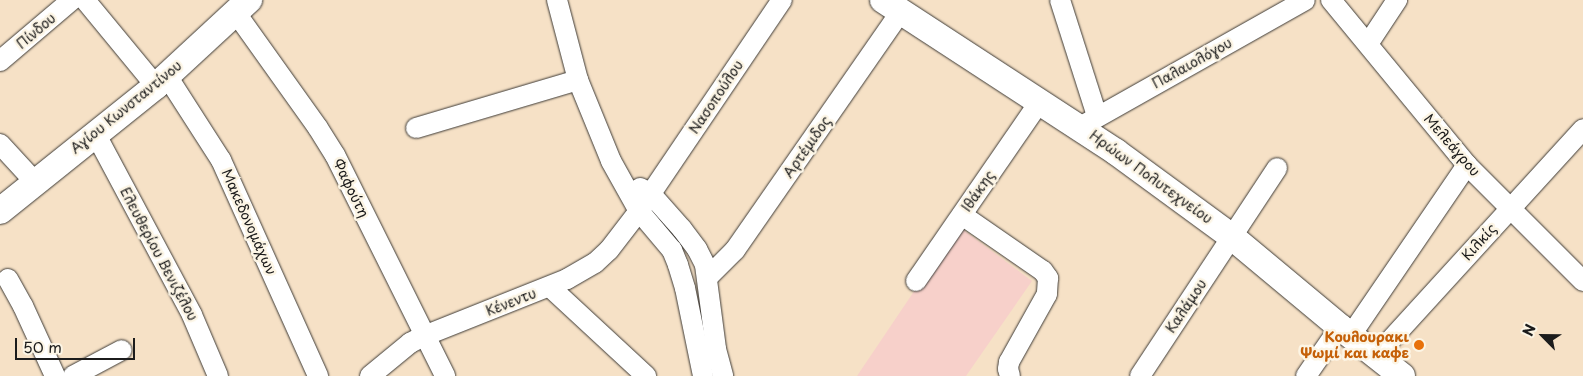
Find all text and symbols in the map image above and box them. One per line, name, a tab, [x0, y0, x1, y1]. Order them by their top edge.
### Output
street label: Πίνδου	[13, 10, 59, 52]
street label: Παλαιολόγου	[1149, 34, 1235, 92]
street label: Αγίου Κωνσταντίνου	[67, 57, 185, 157]
street label: Νασοπούλου	[685, 57, 747, 137]
street label: Μελεάγρου	[1420, 110, 1484, 180]
street label: Αρτέμιδος	[780, 113, 834, 181]
street label: Ηρώων Πολυτεχνείου	[1086, 127, 1216, 227]
street label: Φαφούτη	[330, 156, 372, 220]
street label: Μακεδονομάχων	[218, 166, 280, 278]
street label: Ιθάκης	[958, 167, 998, 215]
street label: Ελευθερίου Βενιζέλου	[117, 184, 201, 324]
street label: Κιλκίς	[1458, 220, 1500, 264]
street label: Καλάμου	[1162, 276, 1210, 336]
street label: Κένεντυ	[483, 285, 539, 319]
north arrow	[1518, 311, 1568, 361]
text: N	[1517, 321, 1541, 339]
scale bar	[18, 328, 138, 360]
place label: Κουλουρακι Ψωμί και καφε	[1300, 329, 1409, 362]
text: 50 m	[23, 335, 62, 358]
marker: Κουλουρακι Ψωμί και καφε	[1413, 339, 1425, 351]

